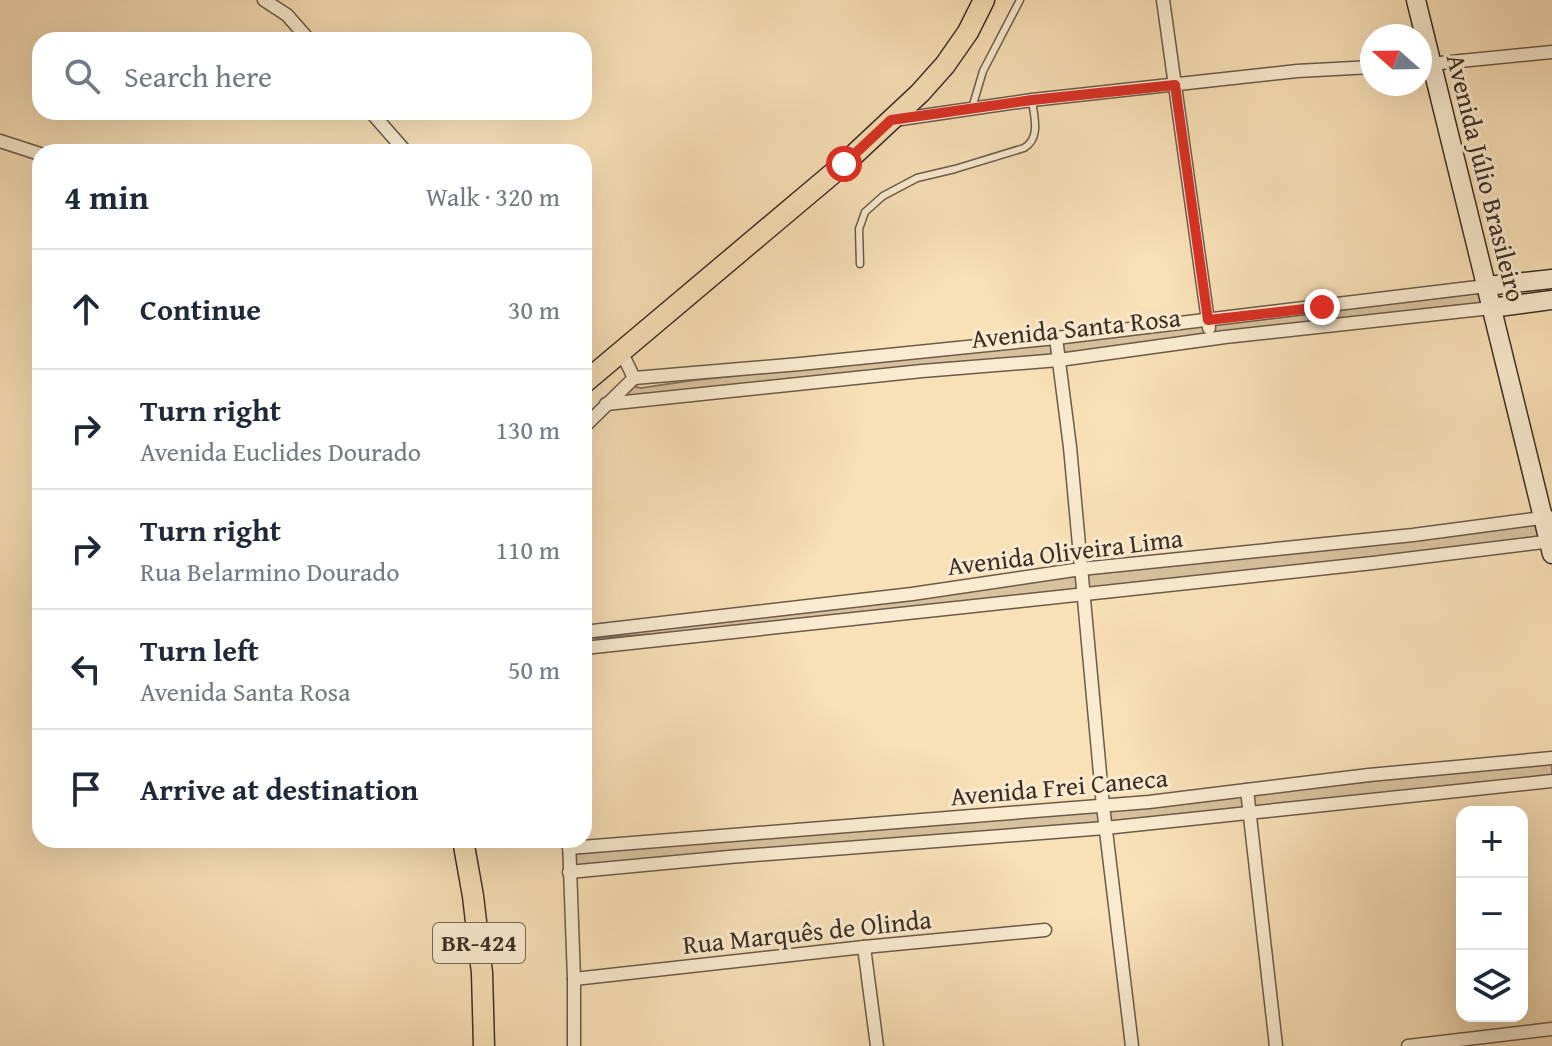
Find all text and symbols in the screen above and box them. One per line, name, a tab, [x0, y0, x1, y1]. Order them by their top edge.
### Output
north arrow	[1360, 24, 1432, 96]
search box	[32, 32, 592, 120]
street label: Avenida Júlio Brasileiro	[1437, 50, 1536, 306]
icon: search	[60, 54, 104, 98]
text: Search here	[124, 54, 272, 98]
route start	[826, 146, 862, 182]
text: 4 min	[64, 172, 149, 221]
text: Walk · 320 m	[426, 177, 560, 216]
icon: ahead	[64, 287, 108, 331]
text: Continue	[140, 287, 261, 331]
route end	[1304, 289, 1340, 325]
text: 30 m	[508, 290, 560, 329]
street label: Avenida Santa Rosa	[969, 297, 1183, 358]
text: Turn right	[140, 388, 281, 432]
icon: right	[64, 407, 108, 451]
text: 130 m	[495, 410, 560, 449]
text: Avenida Euclides Dourado	[140, 432, 421, 471]
text: Turn right	[140, 508, 281, 552]
street label: Avenida Oliveira Lima	[945, 518, 1186, 585]
icon: right	[64, 527, 108, 571]
text: 110 m	[495, 530, 560, 569]
text: Rua Belarmino Dourado	[140, 552, 399, 591]
text: Turn left	[140, 628, 259, 672]
icon: left	[64, 647, 108, 691]
text: 50 m	[508, 650, 560, 689]
text: Avenida Santa Rosa	[140, 672, 350, 711]
street label: Avenida Frei Caneca	[949, 758, 1170, 815]
icon: arrive	[64, 767, 108, 811]
text: Arrive at destination	[140, 767, 418, 811]
map controls	[1456, 806, 1528, 1022]
button: +	[1456, 806, 1528, 878]
button: −	[1456, 878, 1528, 950]
street label: Rua Marquês de Olinda	[681, 899, 934, 964]
road number: BR-424	[433, 923, 525, 963]
button: layers	[1456, 950, 1528, 1022]

